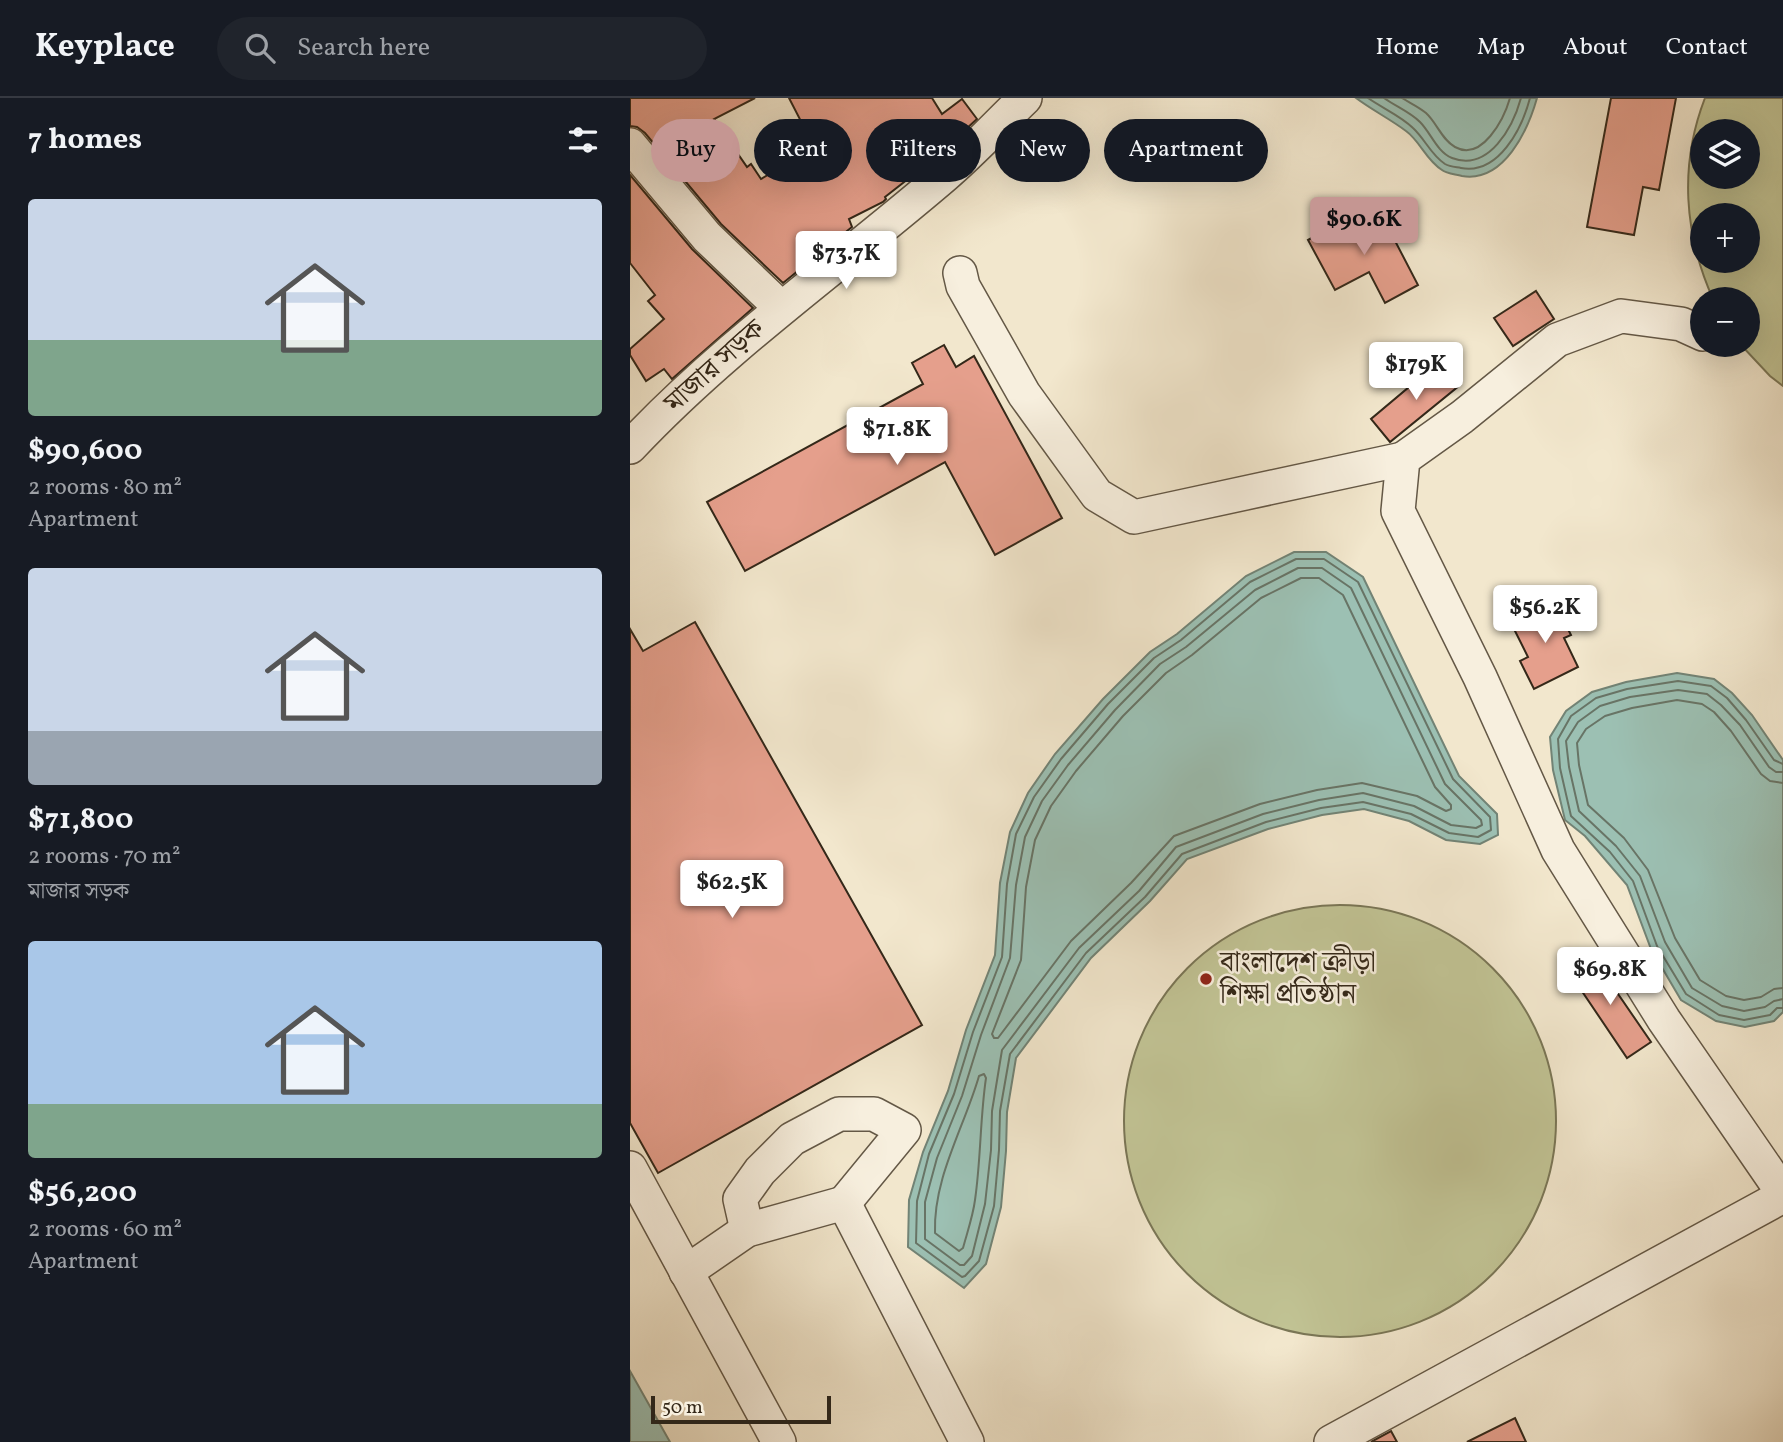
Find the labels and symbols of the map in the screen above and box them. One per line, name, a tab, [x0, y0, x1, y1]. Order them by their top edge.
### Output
pin: $90.6K	[1307, 198, 1421, 257]
pin: $73.7K	[789, 232, 903, 291]
street label: মাজার সড়ক	[655, 310, 775, 423]
pin: $179K	[1367, 342, 1465, 402]
pin: $71.8K	[840, 408, 954, 467]
pin: $56.2K	[1488, 586, 1602, 645]
pin: $62.5K	[675, 860, 789, 920]
place label: বাংলাদেশ ক্রীড়া শিক্ষা প্রতিষ্ঠান	[1219, 944, 1376, 1015]
pin: $69.8K	[1553, 948, 1667, 1007]
marker: বাংলাদেশ ক্রীড়া শিক্ষা প্রতিষ্ঠান	[1198, 971, 1214, 987]
scale bar	[651, 1393, 831, 1425]

